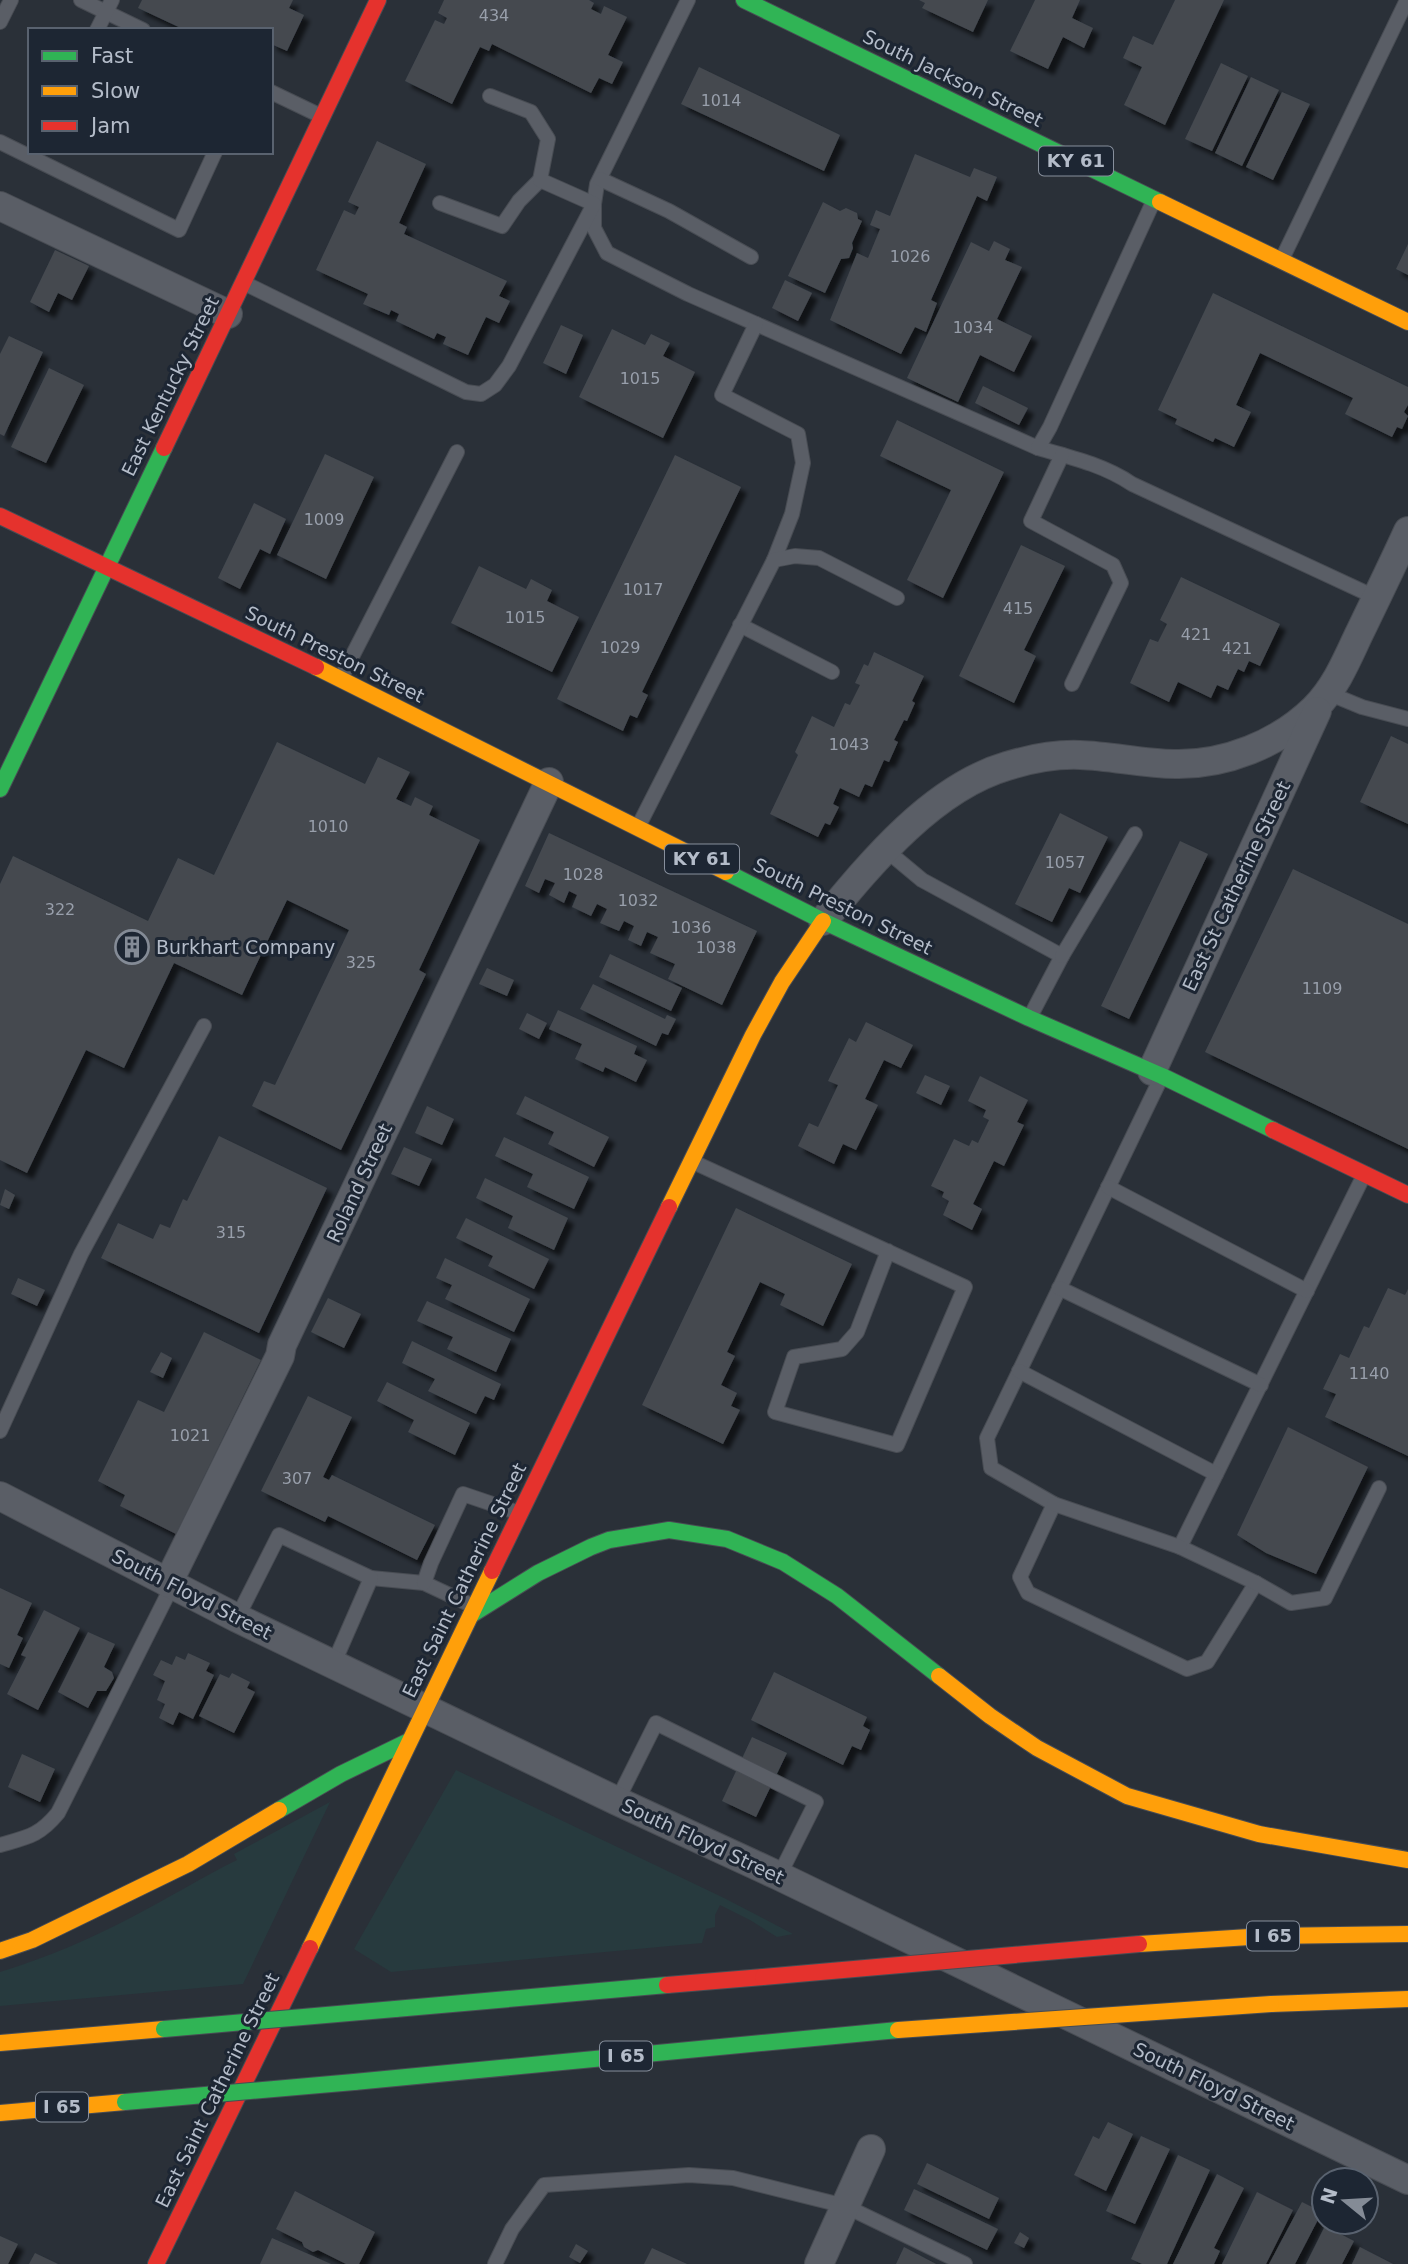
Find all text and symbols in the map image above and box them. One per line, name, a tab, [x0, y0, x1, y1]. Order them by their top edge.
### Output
house number: 434	[479, 6, 509, 25]
street label: South Jackson Street	[860, 25, 1046, 131]
legend	[28, 28, 273, 154]
text: Fast	[91, 44, 133, 68]
text: Slow	[91, 79, 140, 103]
house number: 1014	[701, 91, 741, 110]
text: Jam	[89, 114, 131, 138]
road number: KY 61	[1039, 146, 1113, 176]
house number: 1026	[890, 247, 930, 266]
street label: East Kentucky Street	[117, 292, 223, 480]
house number: 1034	[953, 318, 993, 337]
house number: 1015	[620, 369, 660, 388]
house number: 1009	[304, 510, 344, 529]
house number: 1017	[623, 580, 663, 599]
house number: 415	[1003, 599, 1033, 618]
street label: South Preston Street	[242, 601, 428, 707]
house number: 1015	[505, 608, 545, 627]
house number: 421	[1181, 625, 1211, 644]
house number: 1029	[600, 638, 640, 657]
house number: 421	[1222, 639, 1252, 658]
house number: 1043	[829, 735, 869, 754]
street label: East St Catherine Street	[1178, 777, 1294, 995]
house number: 1010	[308, 817, 348, 836]
road number: KY 61	[665, 844, 739, 874]
street label: South Preston Street	[750, 853, 936, 959]
house number: 1057	[1045, 853, 1085, 872]
house number: 1028	[563, 865, 603, 884]
house number: 1032	[618, 891, 658, 910]
house number: 322	[45, 900, 75, 919]
house number: 1036	[671, 918, 711, 937]
building icon: Burkhart Company	[113, 928, 151, 966]
place label: Burkhart Company	[156, 936, 335, 958]
house number: 1038	[696, 938, 736, 957]
house number: 325	[346, 953, 376, 972]
house number: 1109	[1302, 979, 1342, 998]
street label: Roland Street	[322, 1120, 396, 1246]
house number: 315	[216, 1223, 246, 1242]
house number: 1140	[1349, 1364, 1389, 1383]
house number: 1021	[170, 1426, 210, 1445]
street label: East Saint Catherine Street	[398, 1459, 530, 1701]
house number: 307	[282, 1469, 312, 1488]
street label: South Floyd Street	[109, 1544, 275, 1644]
street label: South Floyd Street	[619, 1794, 787, 1888]
road number: I 65	[1247, 1922, 1299, 1950]
street label: East Saint Catherine Street	[151, 1969, 283, 2211]
street label: South Floyd Street	[1130, 2037, 1298, 2135]
road number: I 65	[600, 2042, 652, 2070]
road number: I 65	[36, 2092, 88, 2122]
north arrow	[1310, 2166, 1380, 2236]
text: N	[1316, 2185, 1342, 2207]

